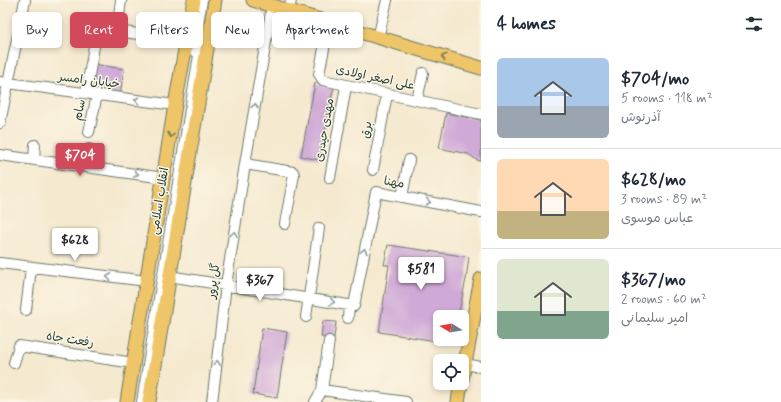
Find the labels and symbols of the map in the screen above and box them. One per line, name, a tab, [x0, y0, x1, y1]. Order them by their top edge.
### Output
one-way arrow	[440, 53, 447, 62]
street label: علی اصغر اولادی	[334, 62, 416, 94]
street label: خیابان رامسر	[56, 69, 121, 93]
one-way arrow	[134, 96, 140, 105]
street label: مهدی حیدری	[312, 97, 338, 163]
street label: سام	[70, 98, 90, 122]
one-way arrow	[250, 103, 259, 109]
street label: برق	[358, 120, 376, 140]
one-way arrow	[167, 132, 175, 138]
pin: $704	[56, 143, 104, 177]
street label: انقلاب اسلامی	[147, 166, 173, 236]
one-way arrow	[133, 169, 139, 178]
street label: مهنا	[382, 173, 406, 193]
one-way arrow	[425, 197, 431, 206]
pin: $628	[51, 228, 99, 262]
one-way arrow	[229, 231, 238, 238]
one-way arrow	[360, 248, 368, 255]
pin: $581	[397, 257, 445, 291]
street label: گل پرور	[203, 262, 224, 301]
pin: $367	[236, 268, 284, 302]
one-way arrow	[106, 272, 112, 281]
one-way arrow	[329, 297, 335, 306]
north arrow	[433, 310, 469, 346]
street label: رفعت جاه	[45, 328, 95, 352]
one-way arrow	[212, 360, 221, 366]

